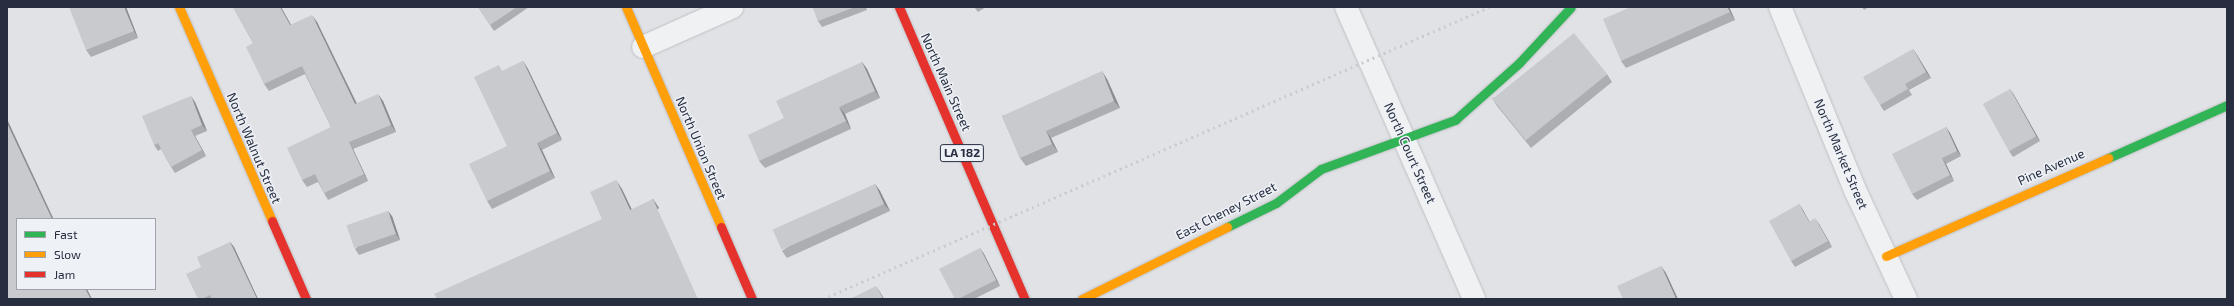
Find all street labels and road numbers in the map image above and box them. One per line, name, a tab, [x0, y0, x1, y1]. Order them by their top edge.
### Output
street label: North Main Street	[917, 31, 975, 133]
street label: North Walnut Street	[224, 90, 284, 206]
street label: North Union Street	[672, 94, 730, 202]
street label: North Market Street	[1811, 97, 1871, 211]
street label: North Court Street	[1381, 100, 1439, 206]
road number: LA 182	[939, 143, 985, 163]
street label: Pine Avenue	[2015, 145, 2087, 189]
street label: East Cheney Street	[1173, 179, 1279, 243]

